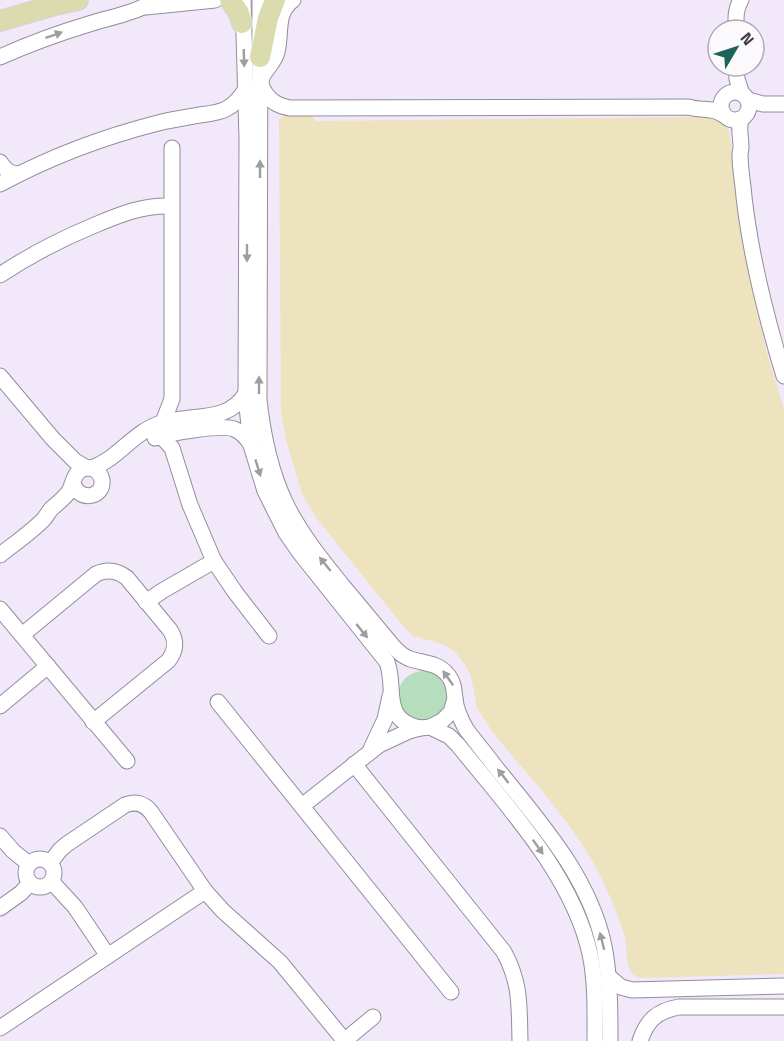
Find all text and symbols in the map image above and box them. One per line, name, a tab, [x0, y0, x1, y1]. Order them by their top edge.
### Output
north arrow	[706, 18, 766, 78]
text: N	[735, 27, 760, 50]
one-way arrow	[45, 30, 63, 40]
one-way arrow	[239, 49, 248, 68]
one-way arrow	[255, 159, 265, 178]
one-way arrow	[242, 244, 252, 263]
one-way arrow	[254, 375, 264, 394]
one-way arrow	[254, 459, 263, 477]
one-way arrow	[319, 557, 332, 572]
one-way arrow	[356, 623, 368, 638]
one-way arrow	[442, 670, 454, 686]
one-way arrow	[497, 768, 509, 783]
one-way arrow	[532, 839, 544, 855]
one-way arrow	[597, 932, 607, 950]

